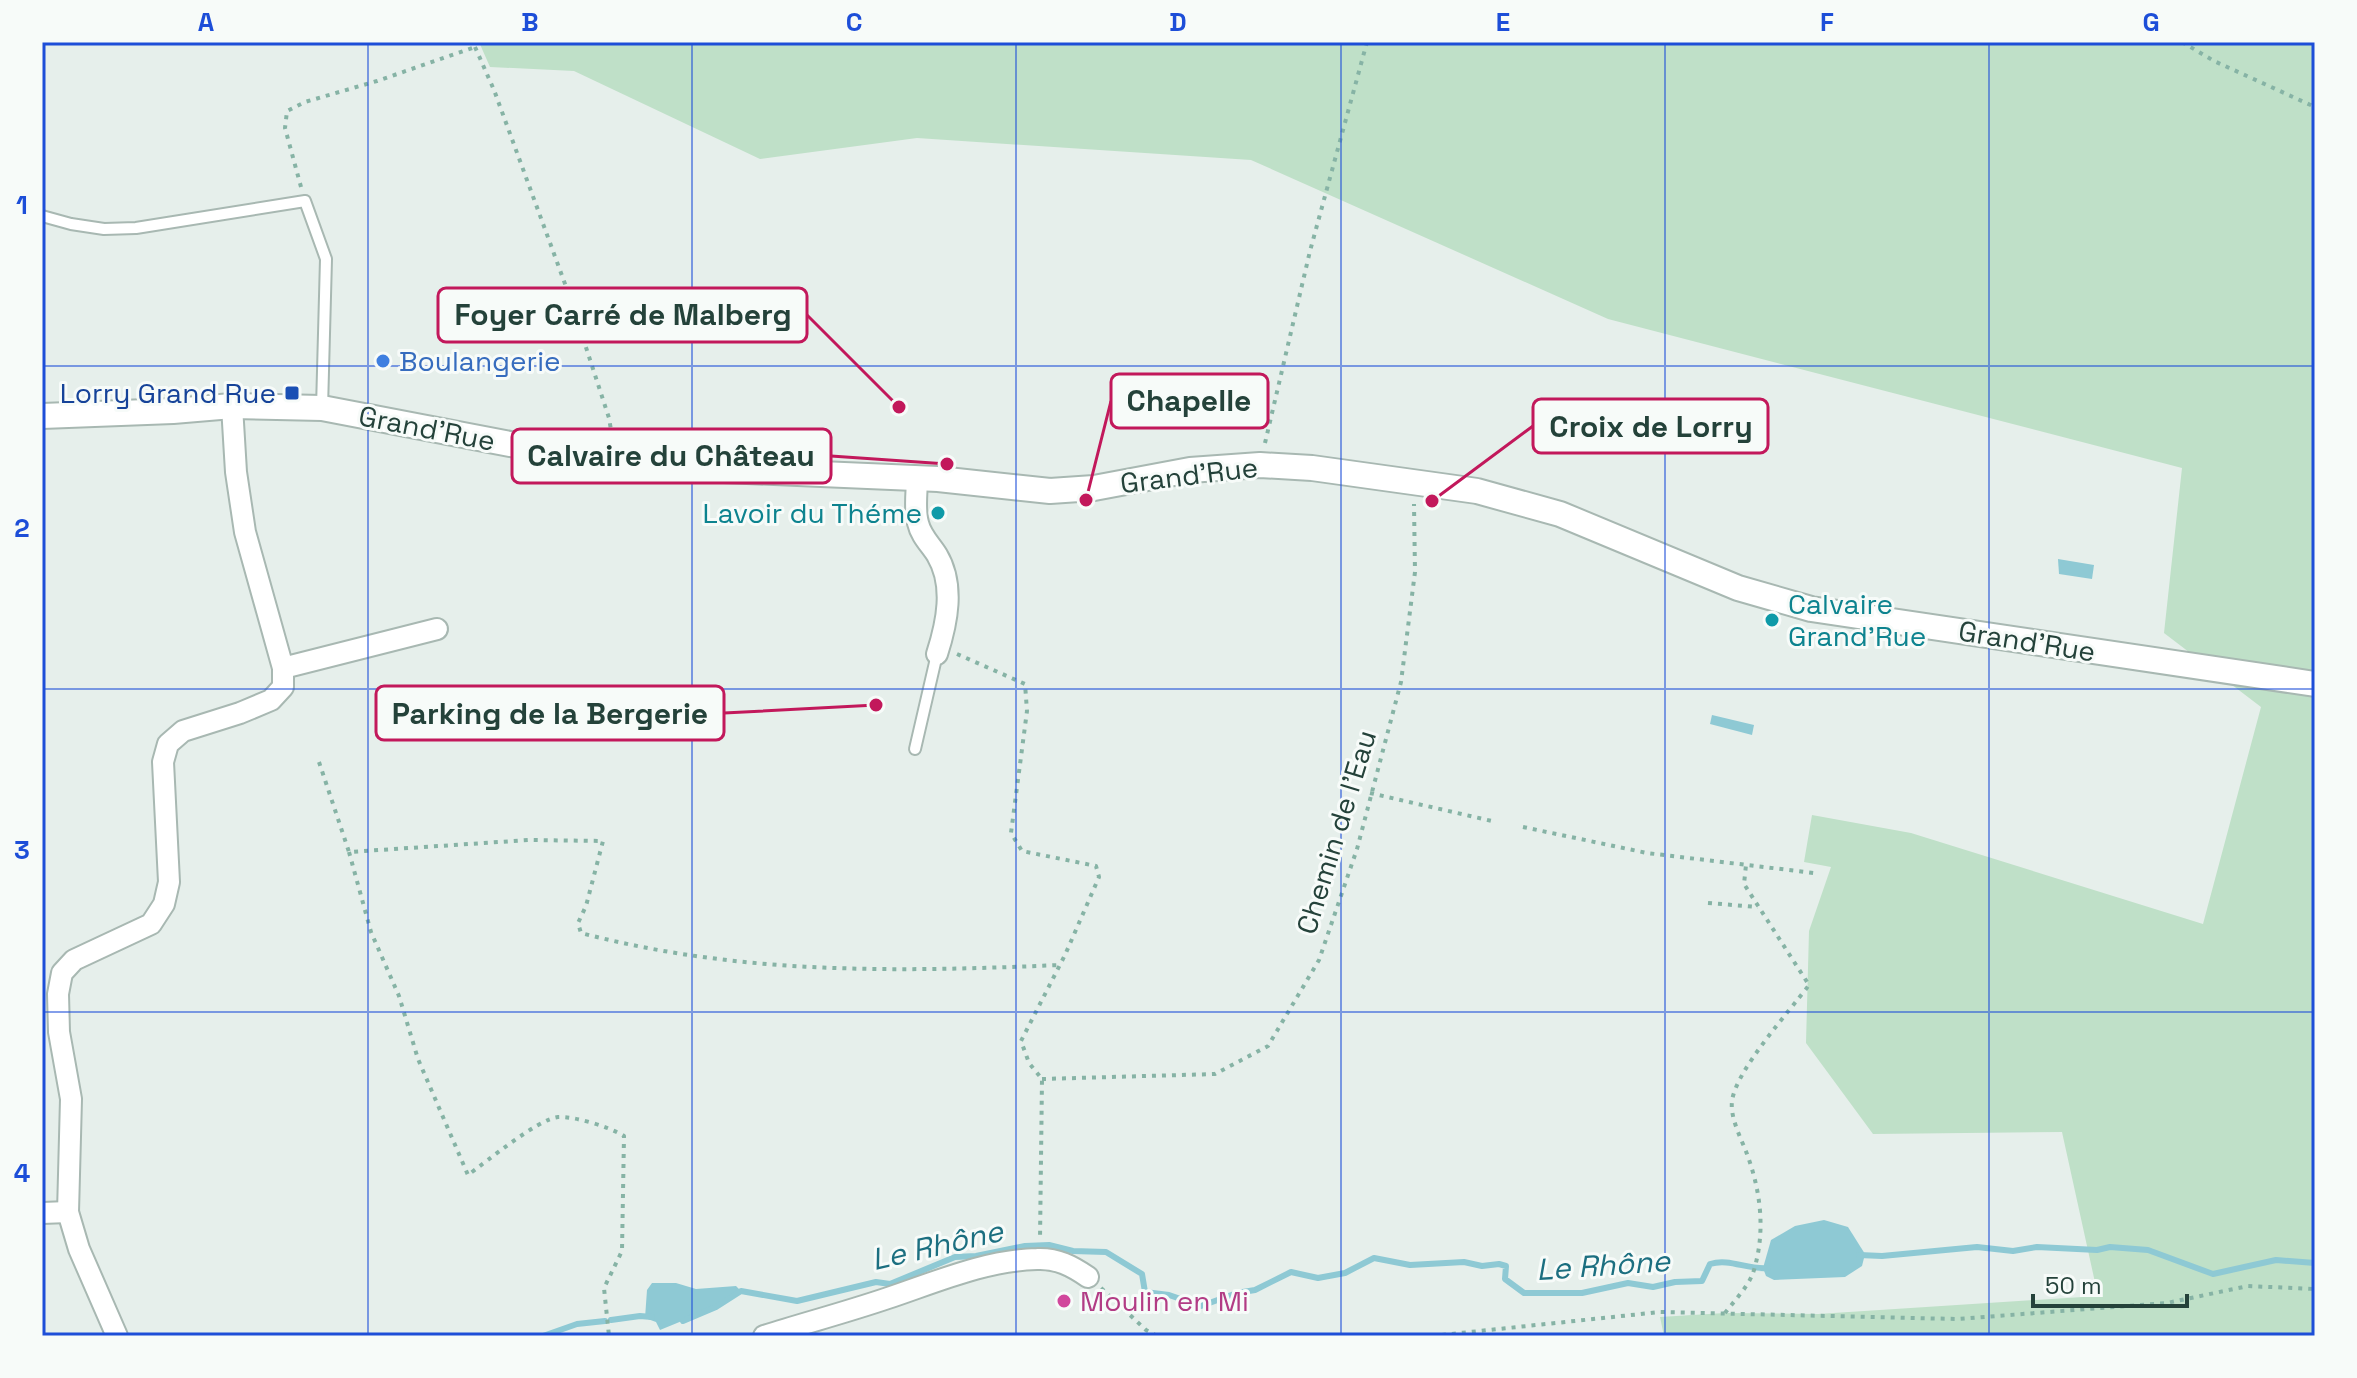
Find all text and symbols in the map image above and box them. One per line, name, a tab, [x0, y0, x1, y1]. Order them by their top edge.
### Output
text: A	[198, 5, 215, 39]
text: B	[521, 5, 539, 39]
text: C	[846, 5, 862, 39]
text: D	[1169, 5, 1187, 39]
text: E	[1496, 5, 1510, 39]
text: F	[1820, 5, 1834, 39]
text: G	[2142, 5, 2160, 39]
text: 1	[16, 188, 28, 222]
callout: Foyer Carré de Malberg	[438, 288, 807, 342]
text: Foyer Carré de Malberg	[454, 295, 792, 334]
place label: Boulangerie	[399, 343, 561, 379]
marker: Boulangerie	[374, 352, 392, 370]
callout: Chapelle	[1111, 374, 1268, 428]
place label: Lorry Grand Rue	[60, 375, 276, 411]
text: Chapelle	[1127, 381, 1251, 420]
marker: Lorry Grand Rue	[283, 384, 301, 402]
street label: Grand'Rue	[356, 397, 498, 459]
callout: Croix de Lorry	[1533, 399, 1768, 453]
text: Croix de Lorry	[1549, 407, 1753, 446]
callout: Calvaire du Château	[512, 429, 831, 483]
text: Calvaire du Château	[527, 436, 815, 475]
street label: Grand'Rue	[1118, 449, 1260, 501]
place label: Lavoir du Théme	[702, 495, 922, 531]
marker: Lavoir du Théme	[929, 504, 947, 522]
text: 2	[14, 511, 30, 545]
place label: Calvaire Grand'Rue	[1788, 586, 1926, 654]
marker: Calvaire Grand'Rue	[1763, 611, 1781, 629]
street label: Grand'Rue	[1956, 612, 2098, 670]
callout: Parking de la Bergerie	[376, 686, 724, 740]
text: Parking de la Bergerie	[392, 694, 708, 733]
street label: Chemin de l'Eau	[1288, 726, 1384, 938]
text: 3	[14, 833, 30, 867]
text: 4	[14, 1156, 30, 1190]
water label: Le Rhône	[867, 1211, 1008, 1279]
water label: Le Rhône	[1535, 1241, 1672, 1289]
scale bar	[2033, 1258, 2187, 1308]
text: 50 m	[2045, 1270, 2102, 1301]
place label: Moulin en Mi	[1080, 1283, 1249, 1319]
marker: Moulin en Mi	[1055, 1292, 1073, 1310]

